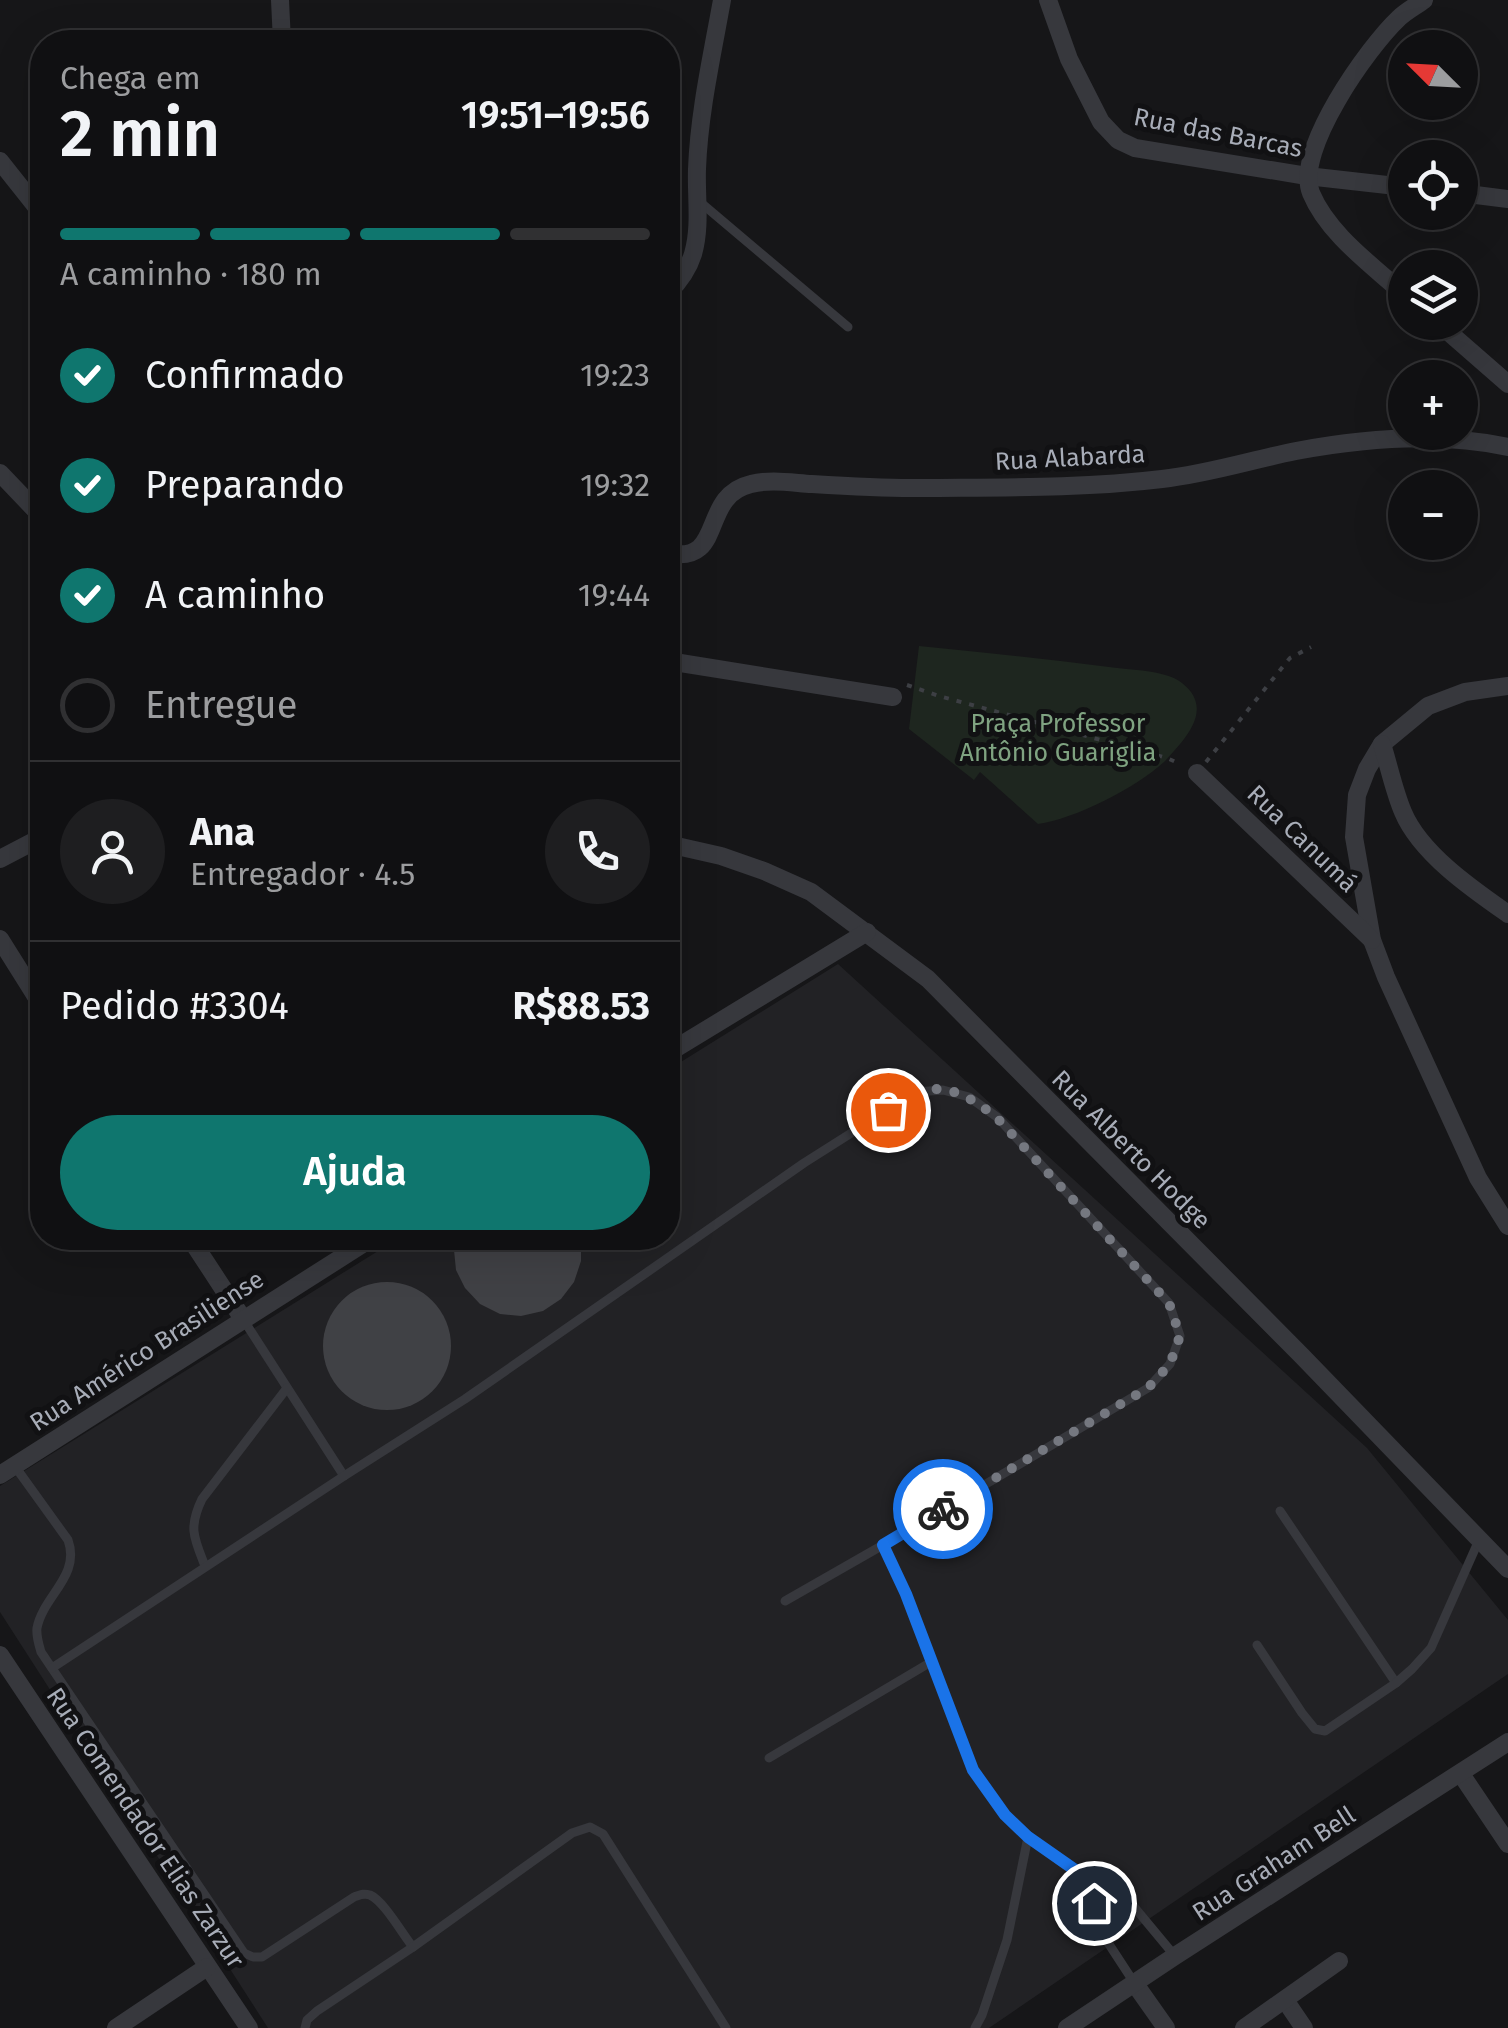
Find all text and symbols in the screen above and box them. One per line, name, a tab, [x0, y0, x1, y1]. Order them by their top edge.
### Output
north arrow	[1388, 30, 1478, 120]
map controls	[1388, 30, 1478, 560]
text: Chega em	[60, 59, 201, 97]
text: 19:51–19:56	[461, 92, 650, 138]
text: 2 min	[60, 95, 220, 173]
street label: Rua das Barcas	[1131, 102, 1305, 164]
button: locate	[1388, 140, 1478, 230]
button: layers	[1388, 250, 1478, 340]
text: A caminho · 180 m	[60, 255, 322, 293]
icon: check	[60, 348, 115, 403]
text: Confirmado	[145, 352, 345, 398]
text: 19:23	[580, 356, 650, 394]
button: +	[1388, 360, 1478, 450]
street label: Rua Alabarda	[994, 439, 1146, 477]
icon: check	[60, 458, 115, 513]
text: Preparando	[145, 462, 345, 508]
text: 19:32	[580, 466, 650, 504]
button: −	[1388, 470, 1478, 560]
icon: check	[60, 568, 115, 623]
text: A caminho	[145, 572, 325, 618]
text: 19:44	[578, 576, 650, 614]
text: Entregue	[145, 682, 297, 728]
park label: Praça Professor Antônio Guariglia	[960, 709, 1156, 768]
street label: Rua Canumá	[1241, 779, 1363, 899]
button: person	[60, 799, 165, 904]
button: phone	[545, 799, 650, 904]
text: Ana	[190, 809, 255, 855]
text: Entregador · 4.5	[190, 855, 415, 893]
text: Pedido #3304	[60, 983, 289, 1029]
text: R$88.53	[513, 983, 650, 1029]
street label: Rua Alberto Hodge	[1045, 1064, 1217, 1236]
pin	[846, 1068, 931, 1153]
icon: bag	[861, 1083, 916, 1138]
button: Ajuda	[60, 1115, 650, 1230]
street label: Rua Américo Brasiliense	[24, 1264, 270, 1438]
courier	[893, 1459, 993, 1559]
icon: bike	[916, 1482, 971, 1537]
street label: Rua Comendador Elias Zarzur	[40, 1682, 250, 1974]
street label: Rua Graham Bell	[1187, 1800, 1361, 1928]
pin	[1052, 1861, 1137, 1946]
icon: home	[1067, 1876, 1122, 1931]

